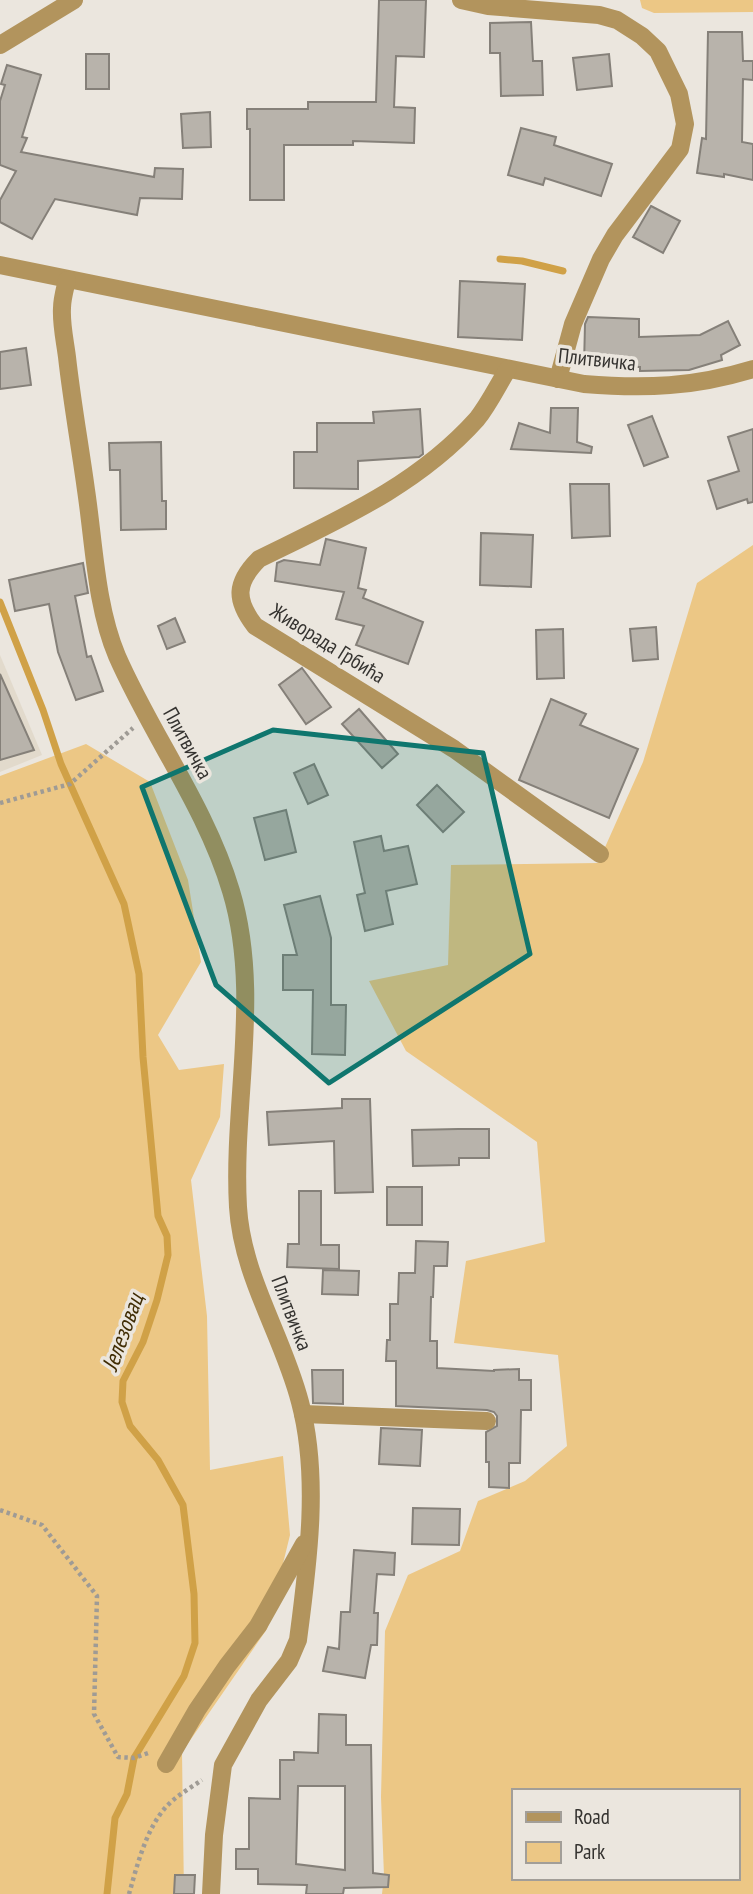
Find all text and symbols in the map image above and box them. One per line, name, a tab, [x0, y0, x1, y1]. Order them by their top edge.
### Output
street label: Плитвичка	[557, 341, 637, 377]
street label: Живорада Грбића	[265, 596, 391, 689]
street label: Плитвичка	[157, 702, 219, 784]
street label: Плитвичка	[265, 1272, 319, 1354]
water label: Јелезовац	[94, 1288, 150, 1376]
legend	[512, 1789, 739, 1880]
text: Road	[574, 1803, 610, 1830]
text: Park	[574, 1838, 605, 1865]

